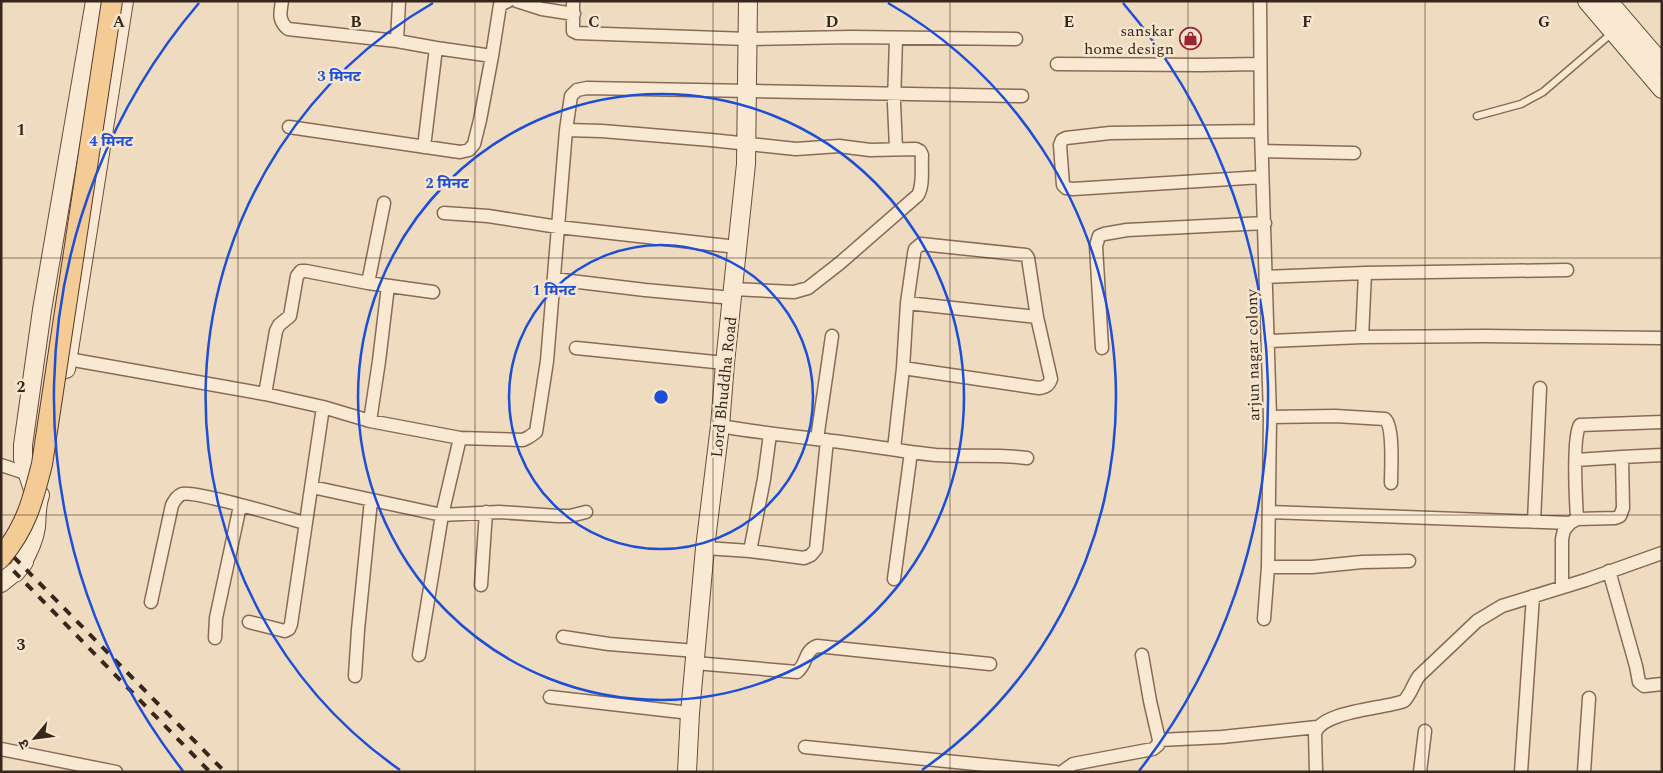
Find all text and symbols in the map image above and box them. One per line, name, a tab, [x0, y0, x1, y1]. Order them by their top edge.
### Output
text: A	[113, 10, 126, 34]
text: B	[350, 10, 362, 34]
text: C	[588, 10, 600, 34]
text: D	[826, 10, 839, 34]
text: E	[1064, 10, 1074, 34]
text: F	[1302, 10, 1312, 34]
text: G	[1538, 10, 1550, 34]
place label: sanskar home design	[1084, 19, 1174, 61]
shop icon: sanskar home design	[1178, 27, 1202, 51]
text: 3 मिनट	[317, 65, 362, 88]
text: 1	[17, 118, 25, 142]
text: 4 मिनट	[89, 130, 134, 153]
text: 2 मिनट	[425, 172, 470, 195]
text: 1 मिनट	[532, 279, 577, 302]
street label: arjun nagar colony	[1240, 288, 1266, 421]
street label: Lord Bhuddha Road	[705, 315, 743, 459]
text: 2	[17, 375, 26, 399]
centre of rings	[652, 388, 670, 406]
text: 3	[17, 633, 26, 657]
north arrow	[10, 713, 60, 763]
text: उ	[13, 735, 35, 753]

